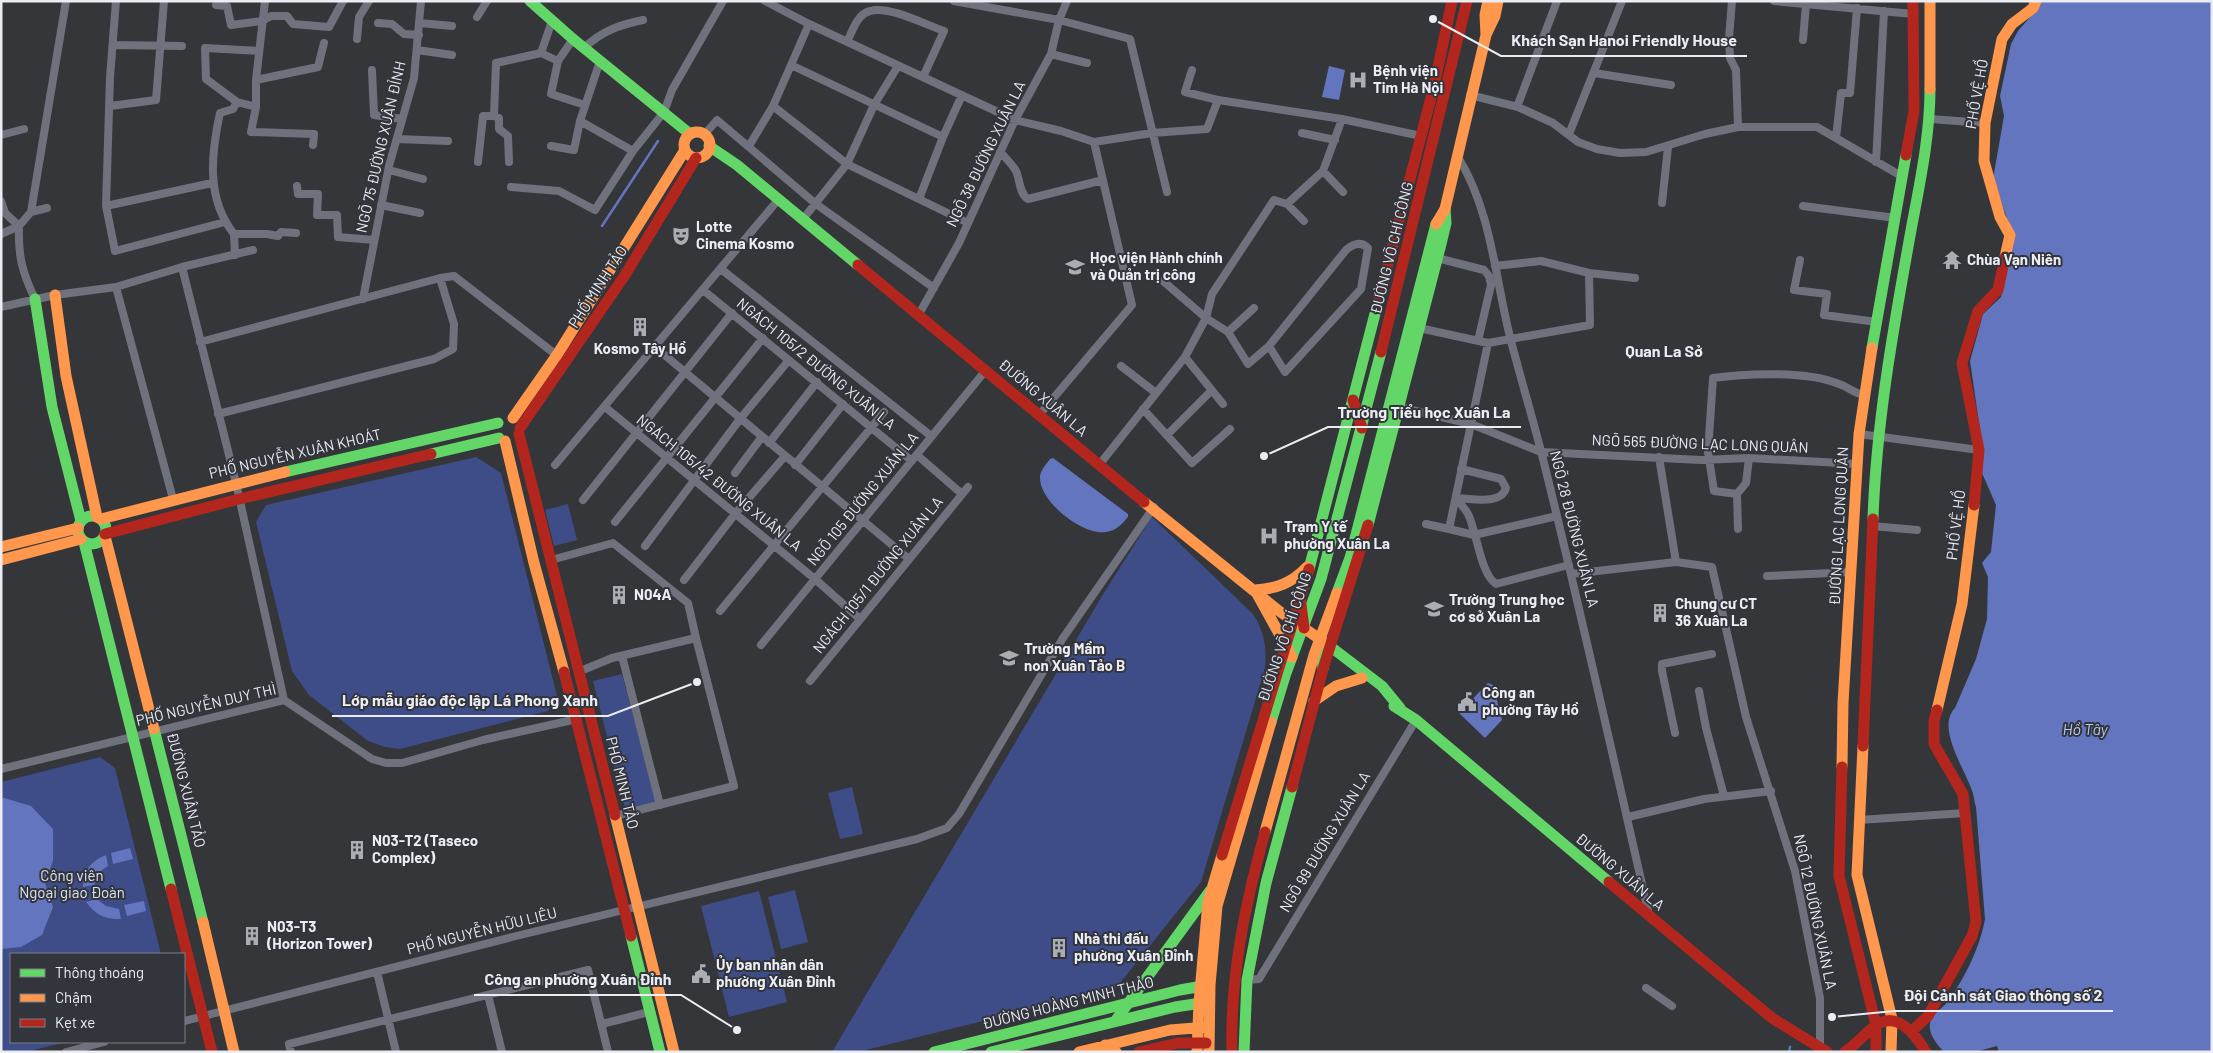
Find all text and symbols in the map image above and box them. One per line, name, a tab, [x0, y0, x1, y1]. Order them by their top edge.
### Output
callout: Khách Sạn Hanoi Friendly House	[1501, 25, 1747, 56]
text: Khách Sạn Hanoi Friendly House	[1511, 30, 1737, 49]
street label: PHỐ VỆ HỒ	[1960, 57, 1991, 130]
street label: NGÕ 75 ĐƯỜNG XUÂN ĐỈNH	[351, 59, 409, 234]
place label: Bệnh viện Tim Hà Nội	[1373, 61, 1444, 96]
hospital icon: Bệnh viện Tim Hà Nội	[1347, 69, 1369, 91]
street label: NGÕ 38 ĐƯỜNG XUÂN LA	[942, 77, 1028, 230]
street label: ĐƯỜNG VÕ CHÍ CÔNG	[1366, 180, 1416, 316]
place label: Lotte Cinema Kosmo	[696, 217, 794, 252]
theatre icon: Lotte Cinema Kosmo	[670, 225, 692, 247]
street label: PHỐ MINH TẢO	[563, 241, 630, 331]
place label: Học viện Hành chính và Quản trị công	[1090, 248, 1223, 283]
temple icon: Chùa Vạn Niên	[1941, 249, 1963, 271]
place label: Chùa Vạn Niên	[1967, 250, 2061, 268]
school or university icon: Học viện Hành chính và Quản trị công	[1064, 256, 1086, 278]
street label: NGÁCH 105/2 ĐƯỜNG XUÂN LA	[734, 294, 900, 433]
building icon: Kosmo Tây Hồ	[629, 316, 651, 338]
place label: Kosmo Tây Hồ	[594, 339, 686, 357]
district label: Quan La Sở	[1625, 341, 1703, 360]
street label: ĐƯỜNG XUÂN LA	[996, 355, 1092, 440]
callout: Trường Tiểu học Xuân La	[1328, 396, 1521, 427]
text: Trường Tiểu học Xuân La	[1337, 402, 1511, 421]
street label: NGÁCH 105/42 ĐƯỜNG XUÂN LA	[633, 410, 806, 554]
street label: PHỐ NGUYỄN XUÂN KHOÁT	[207, 423, 383, 482]
street label: NGÕ 105 ĐƯỜNG XUÂN LA	[803, 428, 922, 569]
street label: NGÕ 565 ĐƯỜNG LẠC LONG QUÂN	[1591, 430, 1809, 456]
street label: ĐƯỜNG LẠC LONG QUÂN	[1825, 446, 1851, 606]
street label: NGÕ 28 ĐƯỜNG XUÂN LA	[1547, 449, 1603, 609]
street label: PHỐ VỆ HỒ	[1941, 488, 1968, 561]
street label: NGÁCH 105/1 ĐƯỜNG XUÂN LA	[808, 492, 946, 656]
place label: Trạm Y tế phường Xuân La	[1284, 517, 1390, 552]
hospital icon: Trạm Y tế phường Xuân La	[1258, 525, 1280, 547]
street label: ĐƯỜNG VÕ CHÍ CÔNG	[1253, 570, 1315, 704]
building icon: N04A	[608, 584, 630, 606]
place label: N04A	[634, 585, 672, 603]
place label: Trường Trung học cơ sở Xuân La	[1449, 590, 1565, 625]
place label: Chung cư CT 36 Xuân La	[1675, 594, 1757, 629]
school or university icon: Trường Trung học cơ sở Xuân La	[1423, 598, 1445, 620]
building icon: Chung cư CT 36 Xuân La	[1649, 602, 1671, 624]
place label: Trường Mầm non Xuân Tảo B	[1024, 639, 1125, 674]
school or university icon: Trường Mầm non Xuân Tảo B	[998, 647, 1020, 669]
street label: PHỐ NGUYỄN DUY THÌ	[134, 678, 278, 729]
place label: Công an phường Tây Hồ	[1482, 683, 1579, 718]
callout: Lớp mẫu giáo độc lập Lá Phong Xanh	[332, 685, 608, 716]
text: Lớp mẫu giáo độc lập Lá Phong Xanh	[342, 690, 598, 709]
public building icon: Công an phường Tây Hồ	[1456, 691, 1478, 713]
water label: Hồ Tây	[2062, 719, 2108, 738]
street label: ĐƯỜNG XUÂN TẢO	[164, 730, 210, 849]
street label: PHỐ MINH TẢO	[603, 734, 644, 831]
street label: NGÕ 99 ĐƯỜNG XUÂN LA	[1275, 768, 1373, 915]
street label: ĐƯỜNG XUÂN LA	[1573, 829, 1669, 914]
place label: N03-T2 (Taseco Complex)	[372, 831, 478, 866]
street label: NGÕ 12 ĐƯỜNG XUÂN LA	[1791, 832, 1841, 991]
building icon: N03-T2 (Taseco Complex)	[346, 839, 368, 861]
park label: Công viên Ngoại giao Đoàn	[19, 866, 125, 901]
street label: PHỐ NGUYỄN HỮU LIÊU	[405, 902, 559, 957]
place label: N03-T3 (Horizon Tower)	[266, 917, 373, 952]
building icon: N03-T3 (Horizon Tower)	[241, 925, 263, 947]
place label: Nhà thi đấu phường Xuân Đỉnh	[1074, 929, 1193, 964]
building icon: Nhà thi đấu phường Xuân Đỉnh	[1048, 937, 1070, 959]
legend	[10, 953, 185, 1043]
place label: Ủy ban nhân dân phường Xuân Đỉnh	[716, 955, 835, 990]
text: Thông thoáng	[55, 963, 144, 981]
public building icon: Ủy ban nhân dân phường Xuân Đỉnh	[690, 963, 712, 985]
callout: Công an phường Xuân Đỉnh	[474, 964, 681, 995]
text: Công an phường Xuân Đỉnh	[484, 969, 672, 988]
street label: ĐƯỜNG HOÀNG MINH THẢO	[980, 972, 1155, 1032]
callout: Đội Cảnh sát Giao thông số 2	[1894, 980, 2113, 1011]
text: Đội Cảnh sát Giao thông số 2	[1903, 985, 2103, 1004]
text: Chậm	[55, 988, 92, 1006]
text: Kẹt xe	[55, 1013, 95, 1031]

